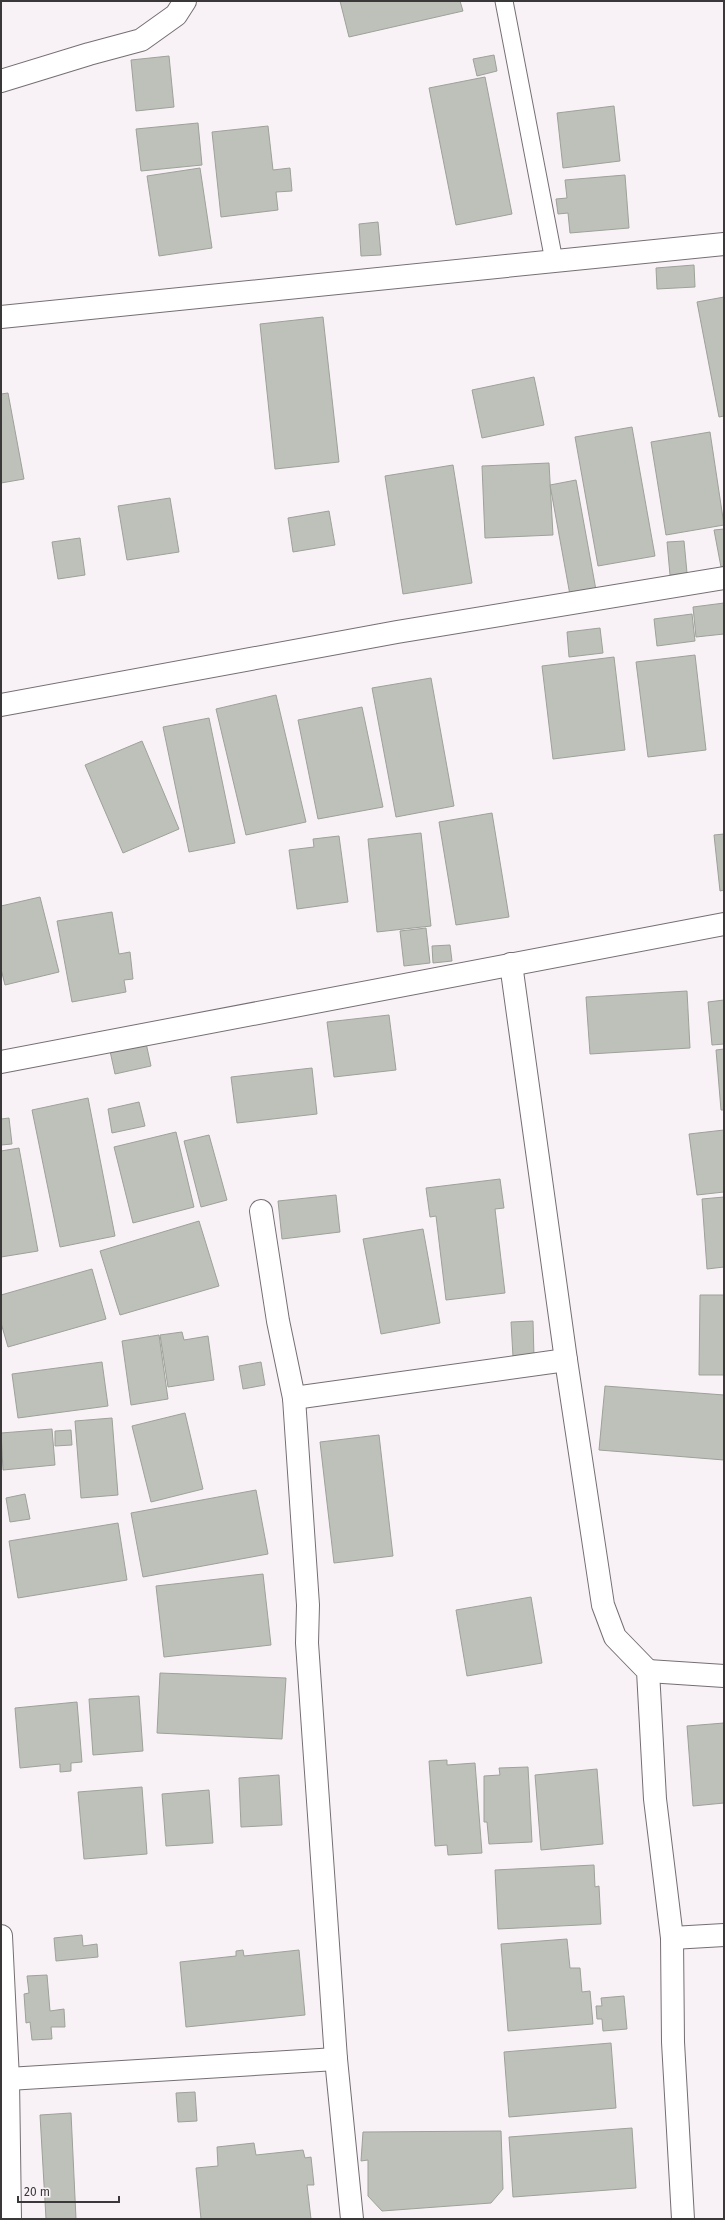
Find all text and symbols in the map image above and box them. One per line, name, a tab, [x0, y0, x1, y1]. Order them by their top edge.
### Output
scale bar	[18, 2178, 119, 2204]
text: 20 m	[24, 2185, 50, 2199]

